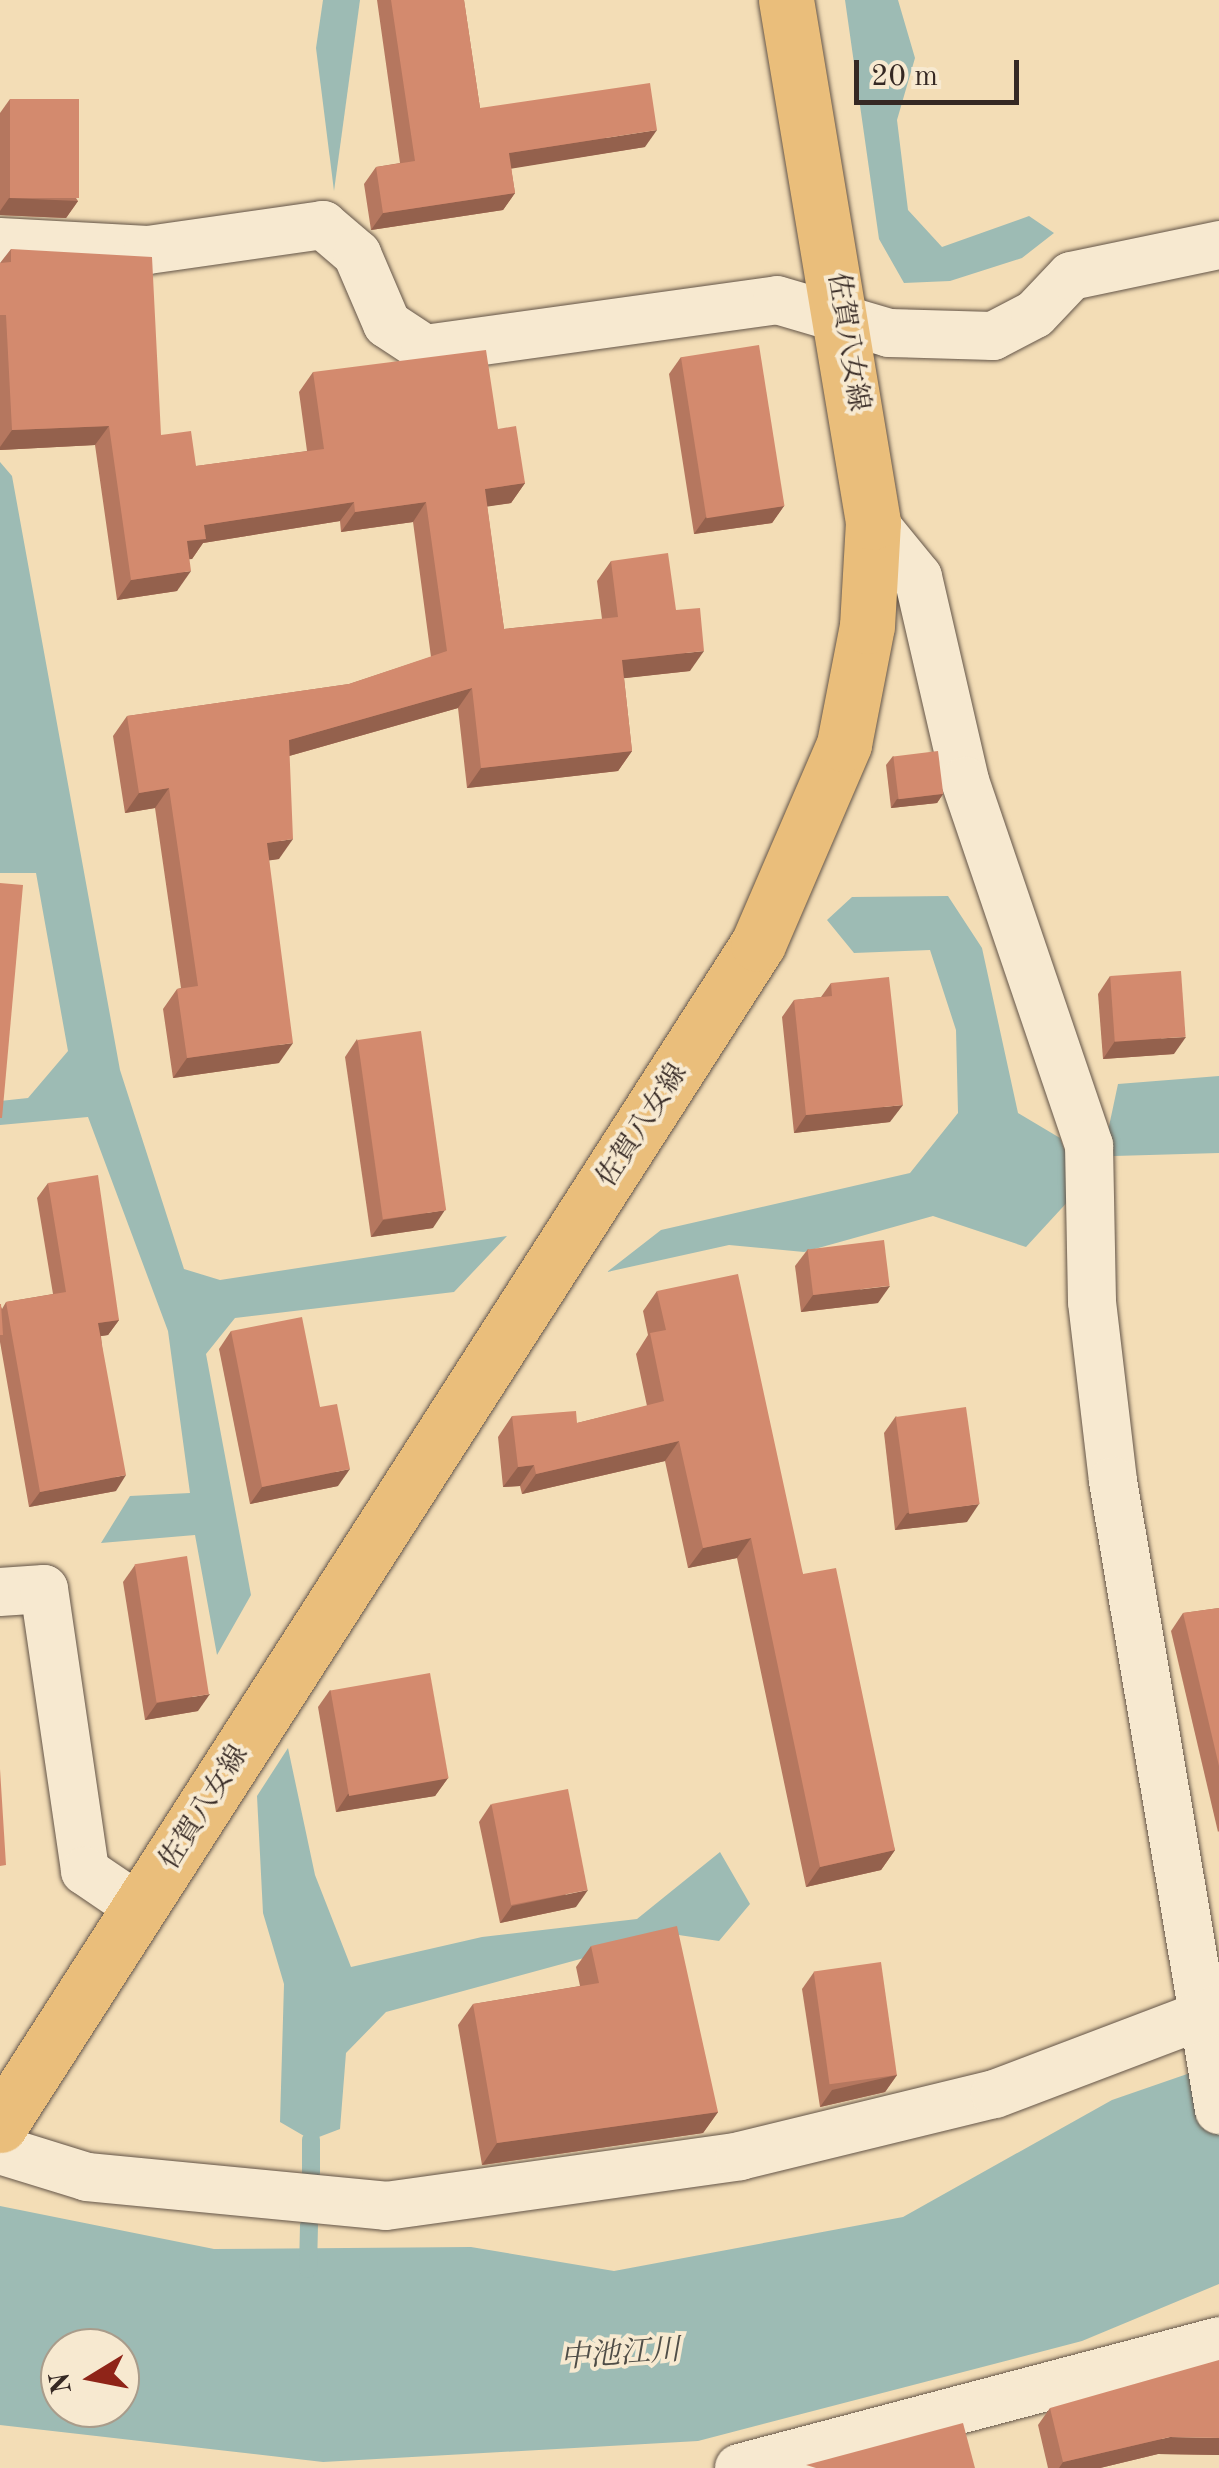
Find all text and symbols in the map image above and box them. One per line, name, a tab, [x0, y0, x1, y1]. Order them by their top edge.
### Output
scale bar	[859, 40, 1024, 102]
text: 20 m	[871, 62, 938, 92]
street label: 佐賀八女線	[819, 270, 875, 414]
street label: 佐賀八女線	[591, 1058, 695, 1194]
street label: 佐賀八女線	[154, 1740, 256, 1876]
north arrow	[40, 2328, 140, 2428]
water label: 中池江川	[559, 2333, 681, 2377]
text: N	[47, 2370, 78, 2396]

